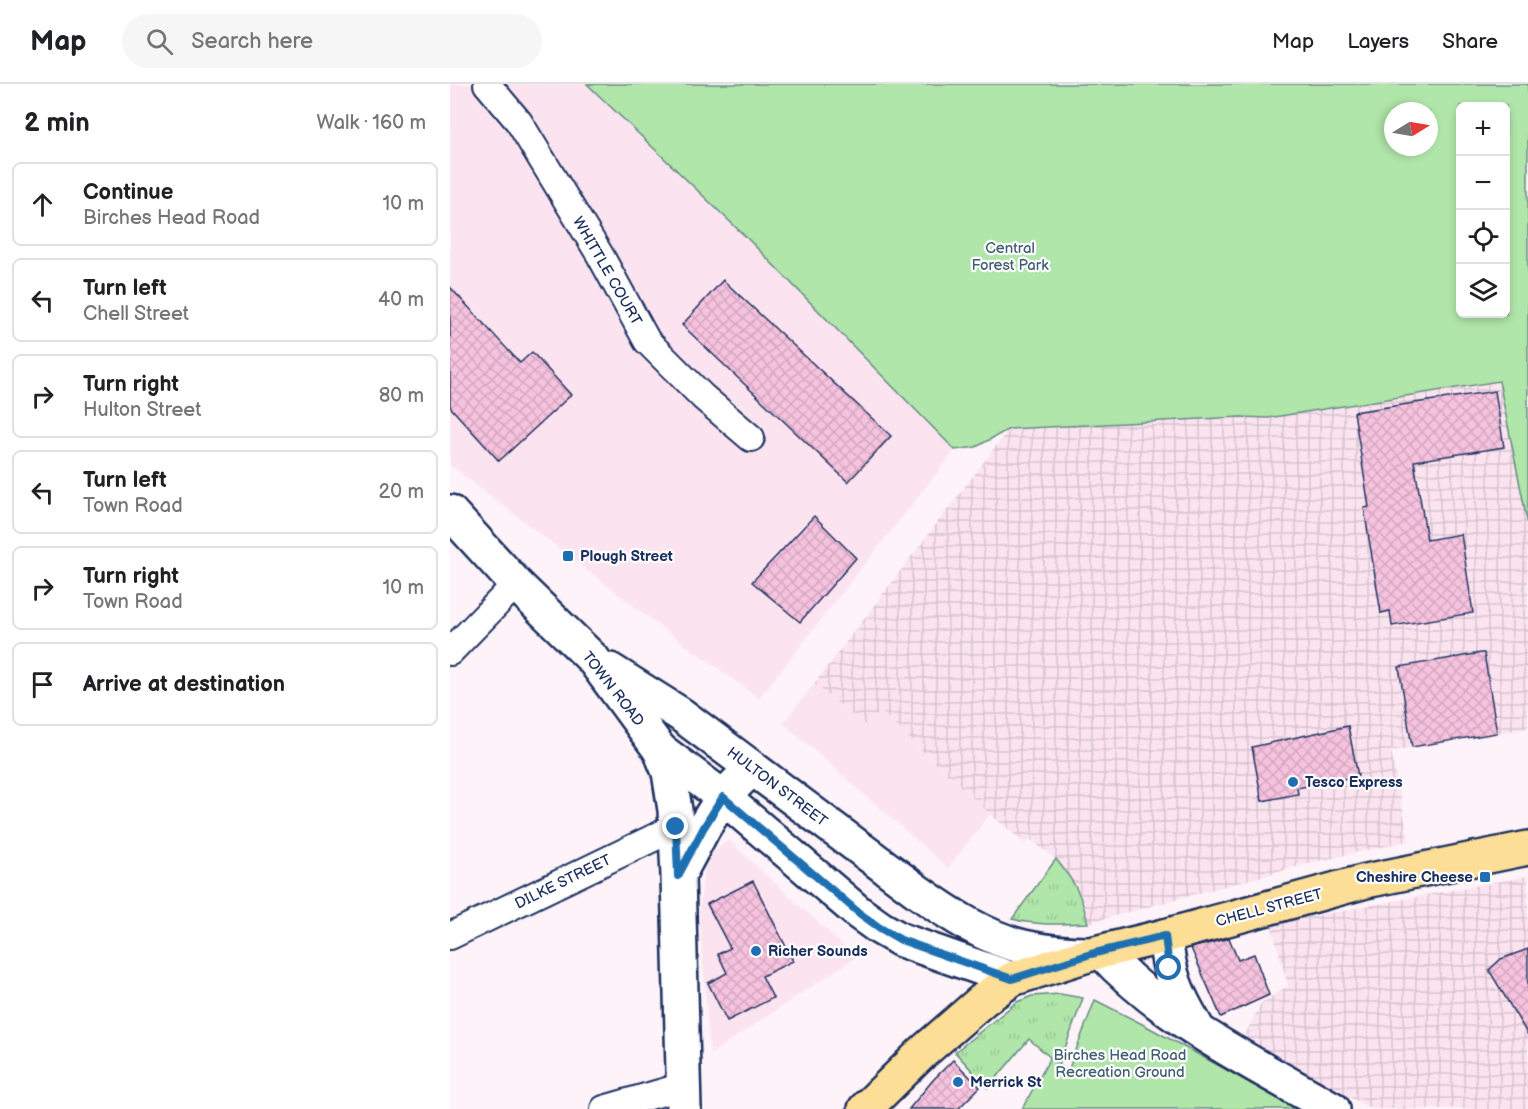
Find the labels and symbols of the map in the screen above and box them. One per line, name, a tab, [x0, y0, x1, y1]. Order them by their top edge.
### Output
north arrow	[1384, 102, 1438, 156]
street label: WHITTLE COURT	[568, 213, 646, 329]
park label: Central Forest Park	[971, 239, 1049, 275]
place label: Plough Street	[580, 547, 673, 566]
marker: Plough Street	[561, 549, 575, 563]
street label: TOWN ROAD	[578, 648, 648, 730]
street label: HULTON STREET	[723, 743, 831, 831]
place label: Tesco Express	[1305, 773, 1403, 792]
marker: Tesco Express	[1286, 775, 1300, 789]
route end	[662, 813, 688, 839]
street label: DILKE STREET	[512, 850, 614, 914]
place label: Cheshire Cheese	[1356, 868, 1473, 887]
marker: Cheshire Cheese	[1478, 870, 1492, 884]
street label: CHELL STREET	[1214, 885, 1324, 931]
place label: Richer Sounds	[768, 942, 868, 961]
marker: Richer Sounds	[749, 944, 763, 958]
route start	[1155, 954, 1181, 980]
park label: Birches Head Road Recreation Ground	[1054, 1046, 1186, 1082]
place label: Merrick St	[970, 1073, 1041, 1092]
marker: Merrick St	[951, 1075, 965, 1089]

